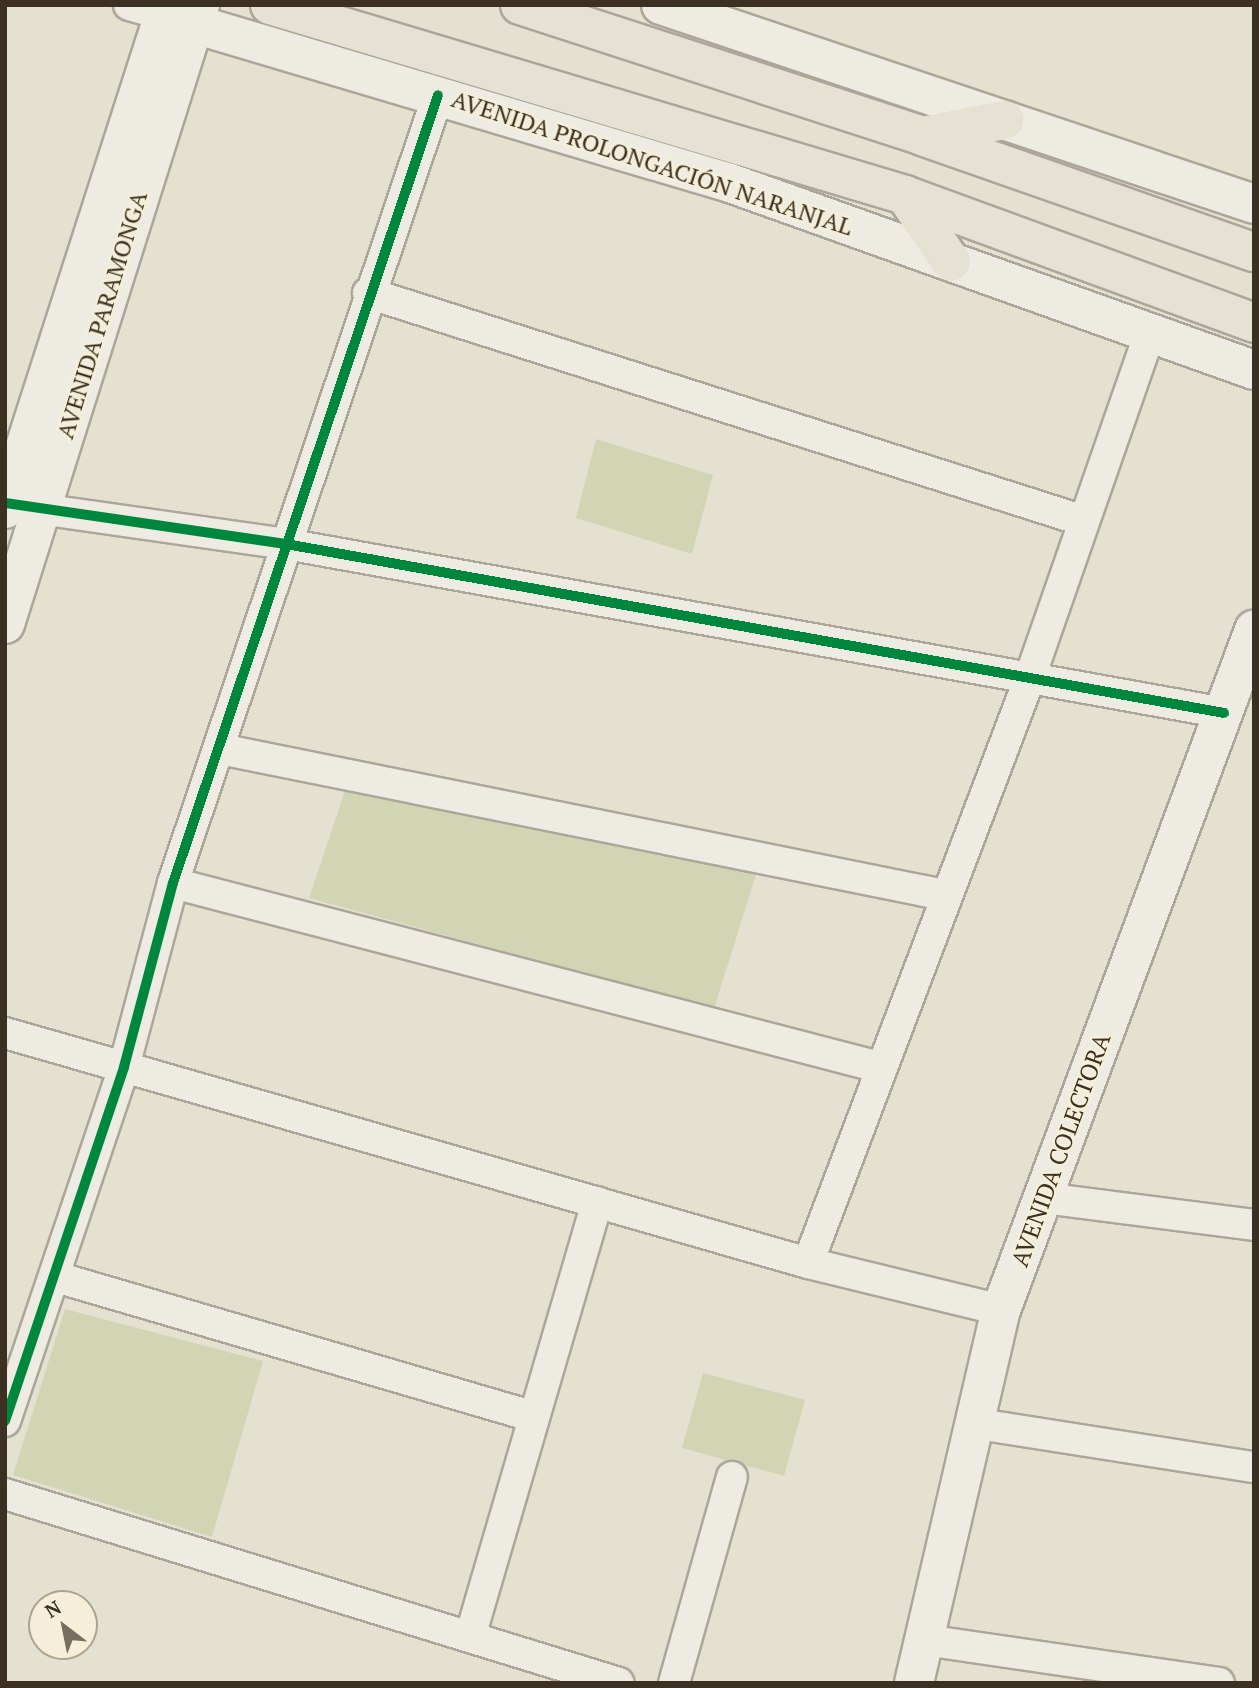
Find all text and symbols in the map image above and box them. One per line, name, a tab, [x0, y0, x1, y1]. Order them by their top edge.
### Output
street label: AVENIDA PROLONGACIÓN NARANJAL	[448, 84, 856, 242]
street label: AVENIDA PARAMONGA	[51, 187, 153, 443]
street label: AVENIDA COLECTORA	[1005, 1029, 1117, 1271]
north arrow	[28, 1590, 98, 1660]
text: N	[40, 1594, 65, 1623]

